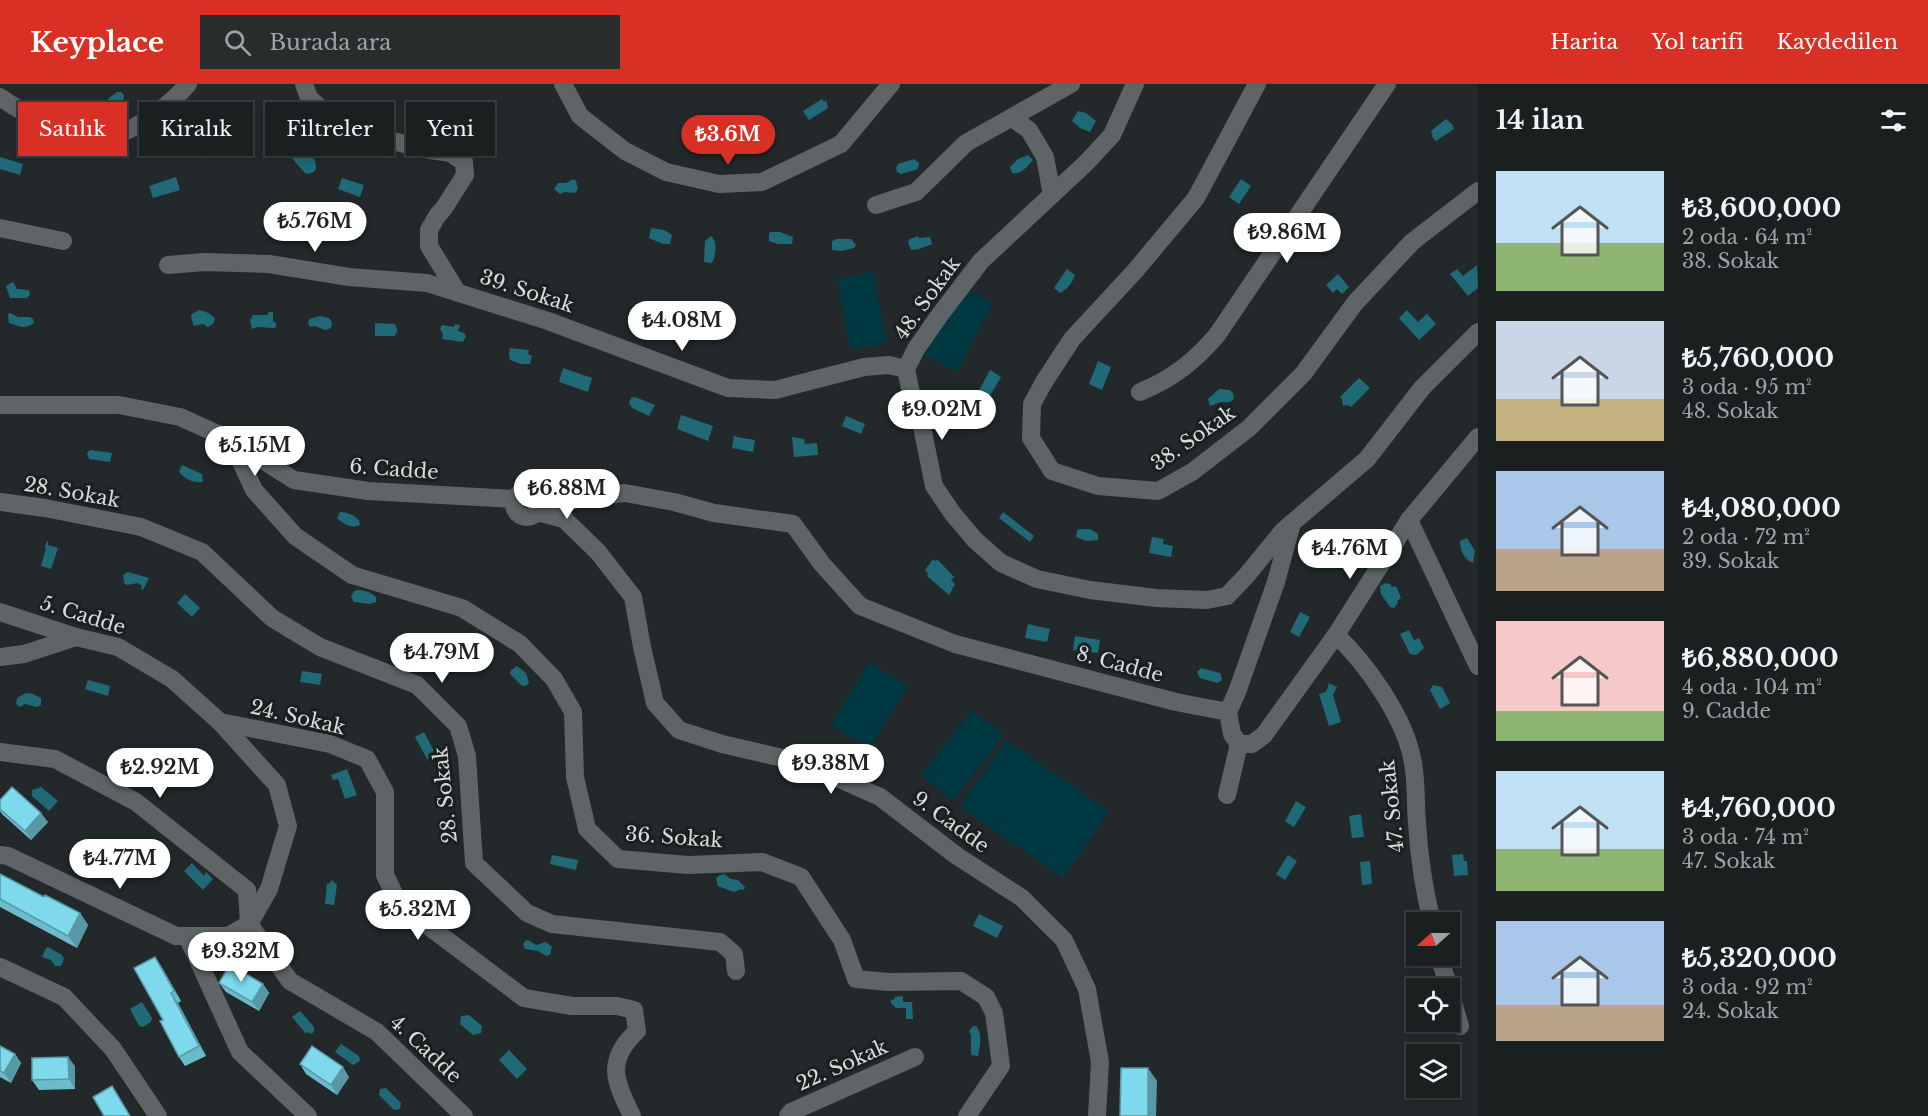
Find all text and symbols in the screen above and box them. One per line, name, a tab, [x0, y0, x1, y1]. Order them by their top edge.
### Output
search box	[200, 15, 620, 69]
text: Keyplace	[30, 25, 164, 60]
icon: search	[221, 26, 254, 59]
text: Burada ara	[269, 29, 391, 56]
text: Harita	[1550, 29, 1618, 55]
text: Yol tarifi	[1651, 29, 1744, 55]
text: Kaydedilen	[1777, 29, 1898, 55]
chip: Satılık	[18, 102, 127, 156]
chip: Kiralık	[139, 102, 253, 156]
chip: Filtreler	[265, 102, 394, 156]
chip: Yeni	[406, 102, 495, 156]
text: 14 ilan	[1496, 104, 1584, 136]
icon: filters	[1877, 104, 1910, 137]
pin: ₺3.6M	[686, 115, 770, 166]
text: ₺3.6M	[695, 122, 761, 146]
text: ₺3,600,000	[1682, 192, 1841, 224]
icon: home	[1544, 195, 1616, 267]
pin: ₺5.76M	[266, 202, 364, 253]
text: ₺5.76M	[278, 209, 352, 233]
pin: ₺9.86M	[1238, 213, 1336, 264]
text: ₺9.86M	[1248, 220, 1326, 244]
text: 2 oda · 64 m²	[1682, 225, 1812, 249]
text: 38. Sokak	[1682, 249, 1779, 273]
street label: 48. Sokak	[889, 251, 965, 344]
street label: 39. Sokak	[477, 265, 578, 318]
pin: ₺4.08M	[633, 301, 731, 352]
text: ₺4.08M	[642, 308, 722, 332]
text: ₺5,760,000	[1682, 342, 1834, 374]
icon: home	[1544, 345, 1616, 417]
text: 3 oda · 95 m²	[1682, 375, 1812, 399]
pin: ₺9.02M	[893, 390, 991, 441]
text: ₺9.02M	[902, 397, 982, 421]
text: 48. Sokak	[1682, 399, 1779, 423]
street label: 38. Sokak	[1146, 400, 1240, 476]
pin: ₺5.15M	[206, 426, 304, 477]
text: ₺5.15M	[219, 433, 291, 457]
street label: 6. Cadde	[349, 454, 439, 484]
pin: ₺6.88M	[518, 469, 616, 520]
street label: 28. Sokak	[22, 472, 123, 512]
text: ₺6.88M	[528, 476, 606, 500]
text: ₺4,080,000	[1682, 492, 1841, 524]
icon: home	[1544, 495, 1616, 567]
text: 2 oda · 72 m²	[1682, 525, 1810, 549]
pin: ₺4.76M	[1301, 529, 1399, 580]
text: ₺4.76M	[1312, 536, 1388, 560]
text: 39. Sokak	[1682, 549, 1779, 573]
street label: 5. Cadde	[38, 591, 128, 639]
pin: ₺4.79M	[393, 633, 491, 684]
text: ₺4.79M	[404, 640, 480, 664]
street label: 8. Cadde	[1074, 641, 1166, 687]
text: ₺6,880,000	[1682, 642, 1839, 674]
icon: home	[1544, 645, 1616, 717]
text: 4 oda · 104 m²	[1682, 675, 1822, 699]
street label: 24. Sokak	[248, 694, 348, 740]
text: 9. Cadde	[1682, 699, 1771, 723]
pin: ₺9.38M	[782, 744, 880, 795]
street label: 28. Sokak	[428, 745, 462, 845]
pin: ₺2.92M	[111, 748, 209, 799]
text: ₺9.38M	[792, 751, 870, 775]
text: ₺2.92M	[120, 755, 200, 779]
street label: 47. Sokak	[1375, 758, 1409, 854]
street label: 9. Cadde	[908, 786, 994, 858]
text: ₺4,760,000	[1682, 792, 1836, 824]
icon: home	[1544, 795, 1616, 867]
street label: 36. Sokak	[624, 822, 724, 852]
text: 3 oda · 74 m²	[1682, 825, 1809, 849]
pin: ₺4.77M	[71, 839, 169, 890]
text: ₺4.77M	[83, 846, 157, 870]
text: 47. Sokak	[1682, 849, 1775, 873]
pin: ₺5.32M	[369, 890, 467, 941]
text: ₺5.32M	[379, 897, 457, 921]
north arrow	[1406, 912, 1460, 966]
map controls	[1406, 912, 1460, 1098]
pin: ₺9.32M	[192, 932, 290, 983]
text: ₺9.32M	[202, 939, 280, 963]
text: ₺5,320,000	[1682, 942, 1837, 974]
icon: home	[1544, 945, 1616, 1017]
text: 3 oda · 92 m²	[1682, 975, 1813, 999]
button: locate	[1406, 978, 1460, 1032]
text: 24. Sokak	[1682, 999, 1779, 1023]
street label: 4. Cadde	[386, 1010, 466, 1088]
street label: 22. Sokak	[793, 1034, 892, 1096]
button: layers	[1406, 1044, 1460, 1098]

